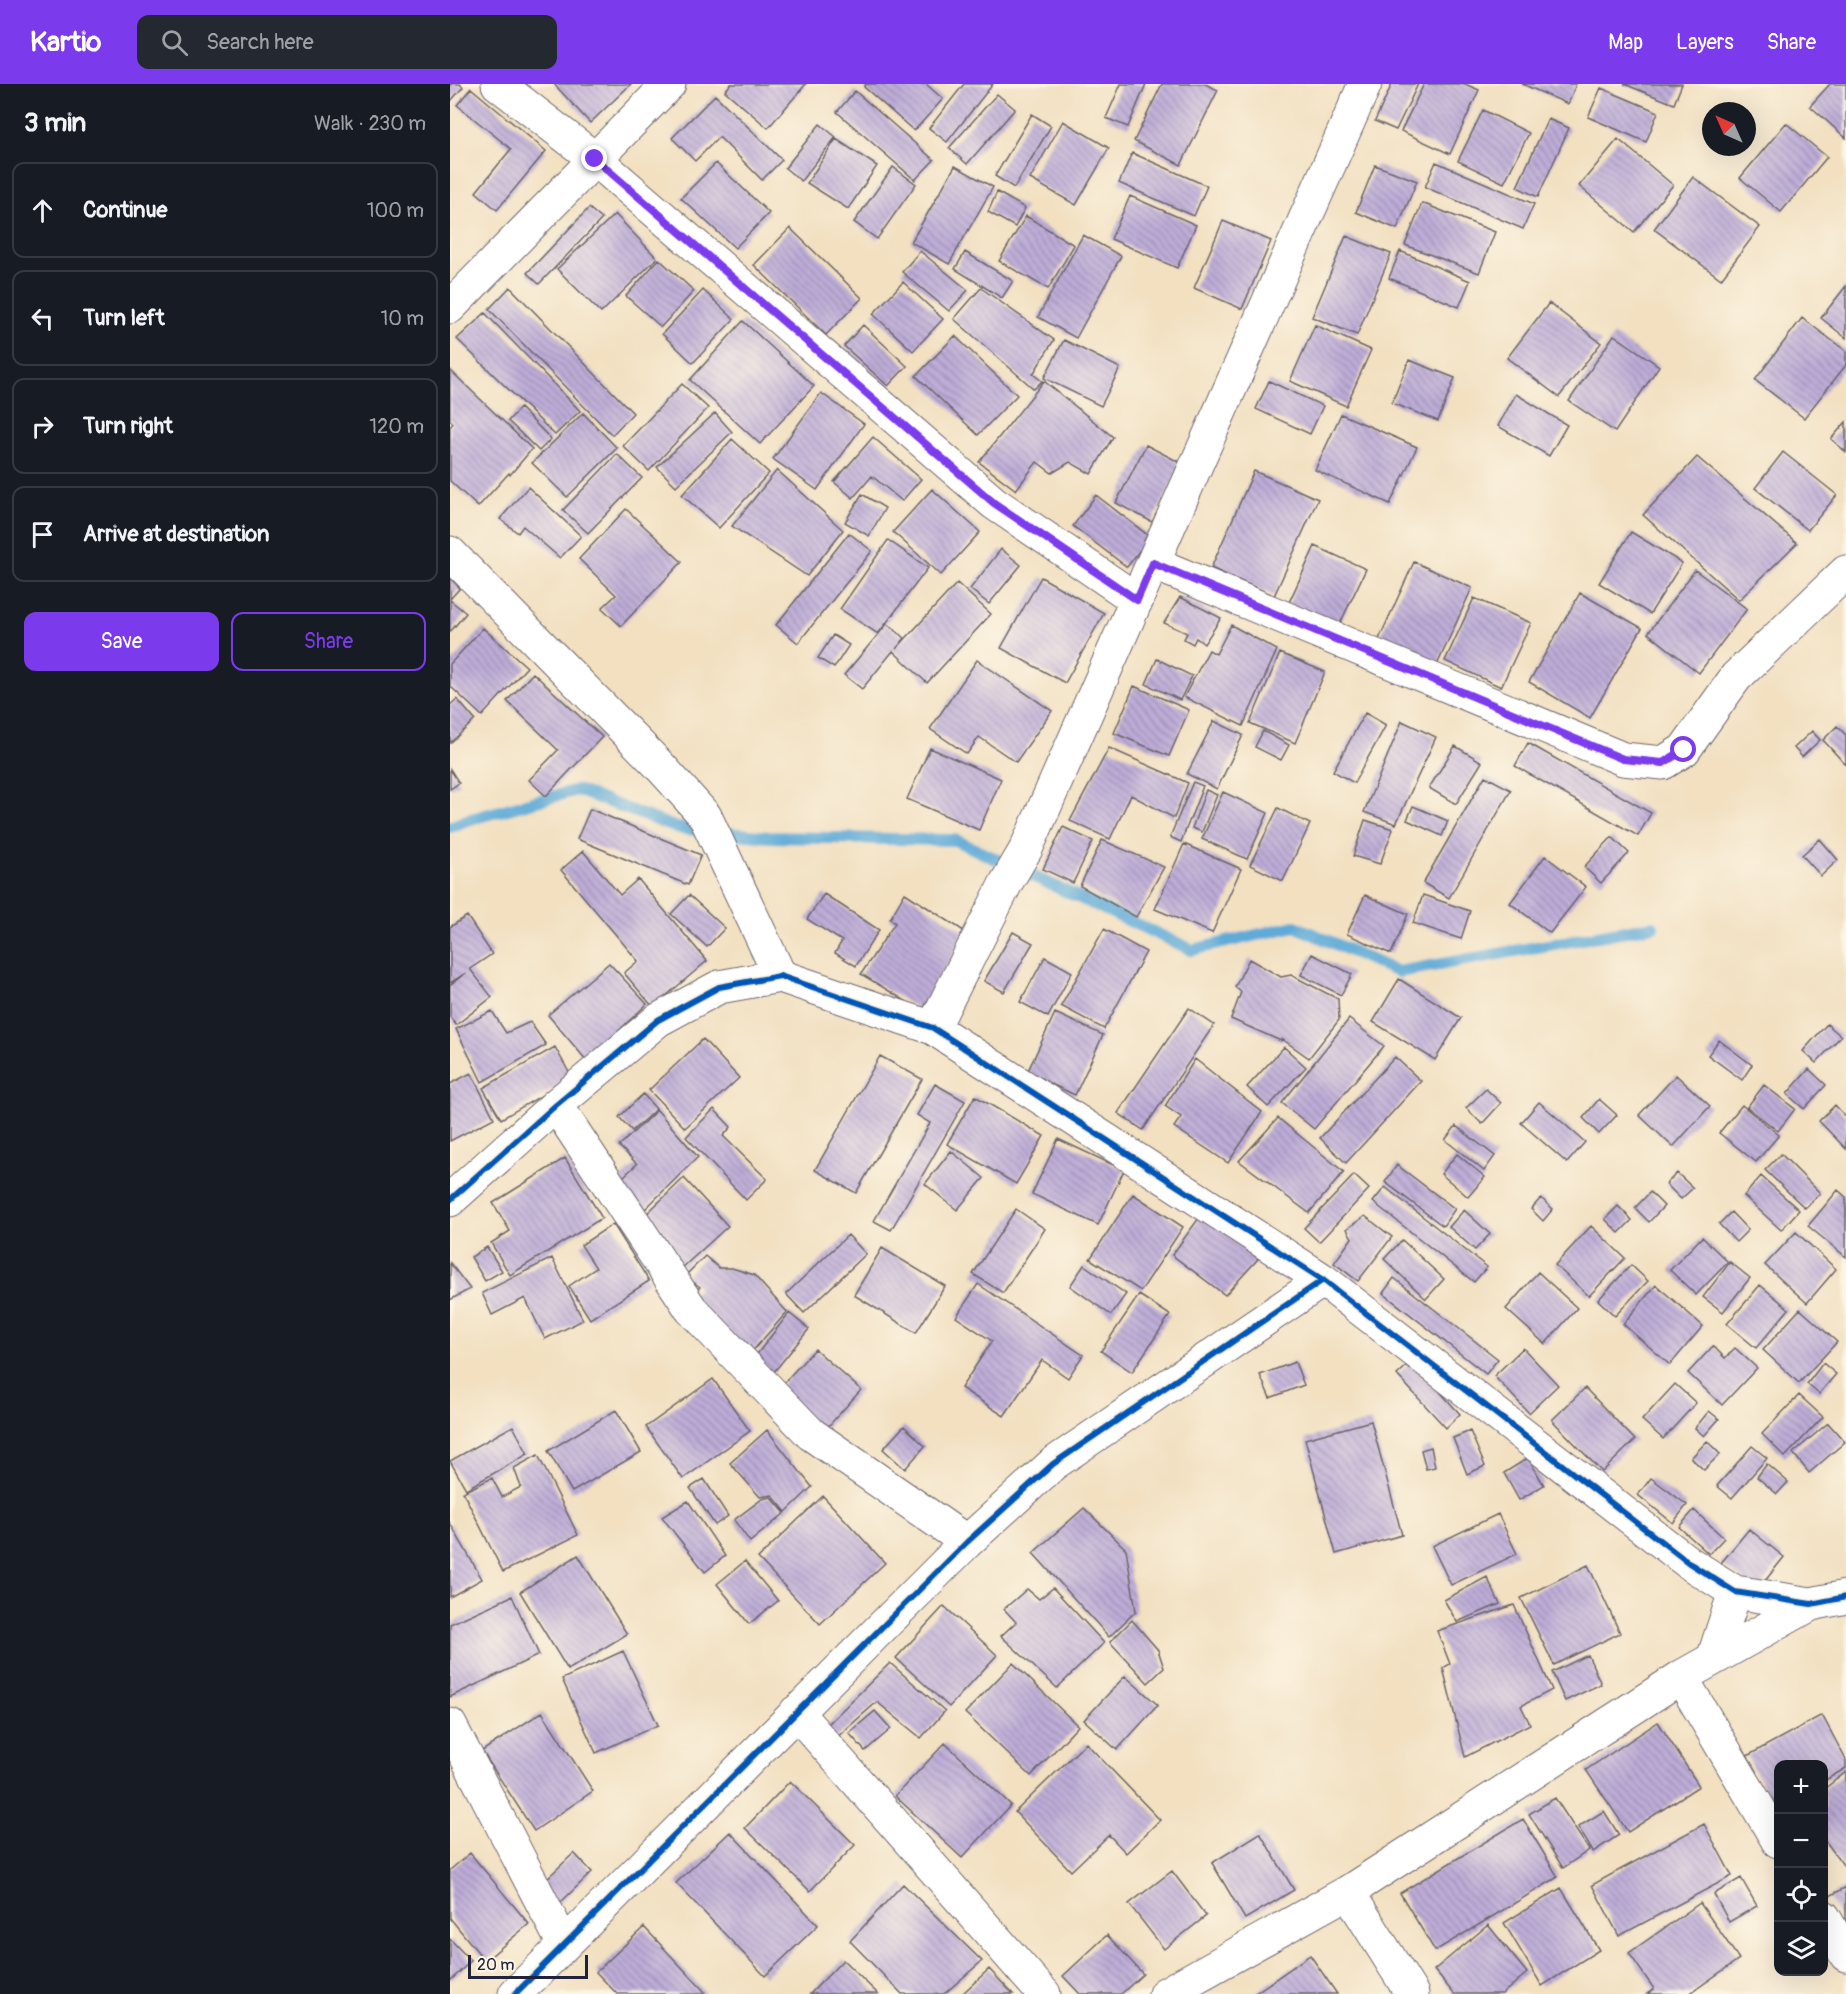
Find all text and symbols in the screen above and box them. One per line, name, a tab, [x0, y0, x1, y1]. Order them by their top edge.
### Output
search box	[137, 15, 557, 69]
text: Kartio	[30, 25, 101, 60]
icon: search	[158, 26, 191, 59]
text: Search here	[206, 28, 314, 56]
text: Map	[1608, 29, 1643, 56]
text: Layers	[1676, 29, 1734, 56]
text: Share	[1767, 29, 1816, 56]
north arrow	[1702, 102, 1756, 156]
text: 3 min	[24, 107, 86, 139]
text: Walk · 230 m	[314, 111, 426, 136]
route end	[581, 145, 607, 171]
icon: ahead	[26, 194, 59, 227]
text: Continue	[83, 196, 167, 224]
text: 100 m	[367, 198, 424, 223]
icon: left	[26, 302, 59, 335]
text: Turn left	[83, 304, 165, 332]
text: 10 m	[380, 306, 424, 331]
icon: right	[26, 410, 59, 443]
text: Turn right	[83, 412, 173, 440]
text: 120 m	[369, 414, 424, 439]
icon: arrive	[26, 518, 59, 551]
text: Arrive at destination	[83, 520, 269, 548]
button: Save	[24, 612, 219, 671]
button: Share	[231, 612, 426, 671]
route start	[1670, 736, 1696, 762]
map controls	[1774, 1760, 1828, 1976]
button: +	[1774, 1760, 1828, 1814]
button: −	[1774, 1814, 1828, 1868]
button: locate	[1774, 1868, 1828, 1922]
button: layers	[1774, 1922, 1828, 1976]
scale bar	[468, 1952, 588, 1980]
text: 20 m	[477, 1955, 515, 1975]

